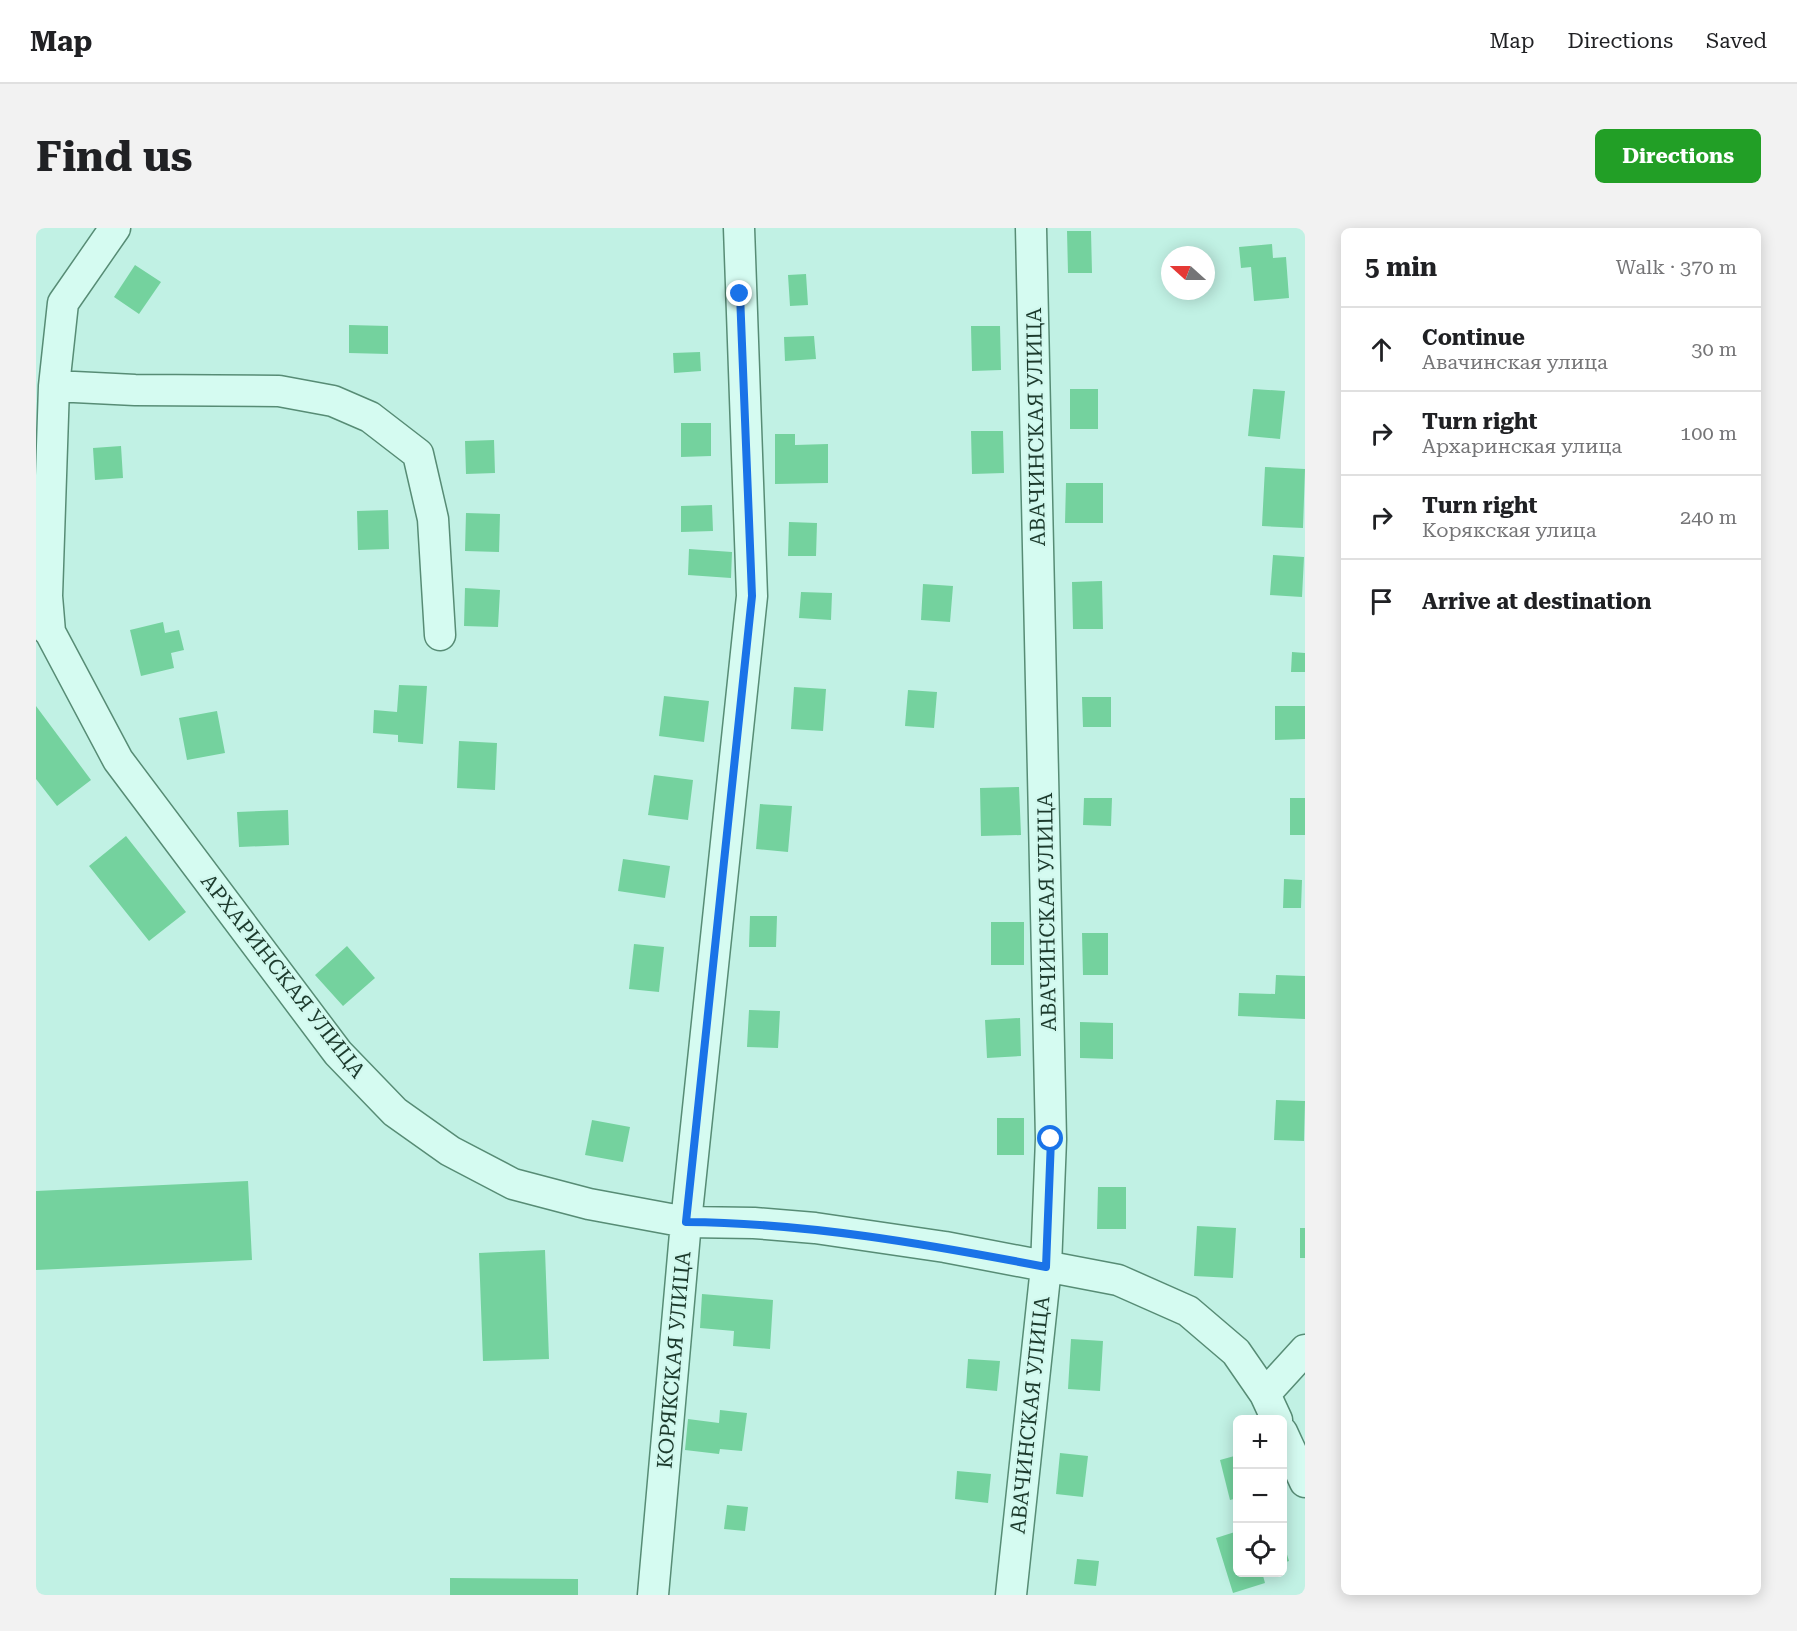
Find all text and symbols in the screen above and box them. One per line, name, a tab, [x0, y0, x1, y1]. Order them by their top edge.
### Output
text: Map	[30, 25, 92, 58]
text: Map	[1490, 29, 1534, 53]
text: Directions	[1567, 29, 1673, 53]
text: Saved	[1706, 29, 1767, 53]
button: Directions	[1595, 129, 1761, 183]
text: Find us	[36, 132, 193, 181]
north arrow	[1161, 246, 1215, 300]
text: 5 min	[1365, 252, 1437, 282]
text: Walk · 370 m	[1616, 255, 1737, 279]
route end	[726, 280, 752, 306]
street label: АВАЧИНСКАЯ УЛИЦА	[1022, 307, 1050, 547]
text: Continue	[1422, 325, 1525, 350]
icon: ahead	[1365, 333, 1398, 366]
text: 30 m	[1691, 337, 1737, 361]
text: Авачинская улица	[1422, 350, 1608, 374]
text: Turn right	[1422, 409, 1537, 434]
icon: right	[1365, 417, 1398, 450]
text: 100 m	[1680, 421, 1737, 445]
text: Архаринская улица	[1422, 434, 1622, 458]
text: Turn right	[1422, 493, 1537, 518]
icon: right	[1365, 501, 1398, 534]
text: 240 m	[1680, 505, 1737, 529]
text: Корякская улица	[1422, 518, 1597, 542]
icon: arrive	[1365, 585, 1398, 618]
text: Arrive at destination	[1422, 589, 1651, 614]
street label: АВАЧИНСКАЯ УЛИЦА	[1033, 792, 1061, 1032]
street label: АРХАРИНСКАЯ УЛИЦА	[196, 869, 370, 1083]
route start	[1037, 1125, 1063, 1151]
street label: КОРЯКСКАЯ УЛИЦА	[653, 1250, 695, 1470]
street label: АВАЧИНСКАЯ УЛИЦА	[1006, 1295, 1054, 1535]
map controls	[1233, 1415, 1287, 1577]
button: +	[1233, 1415, 1287, 1469]
button: −	[1233, 1469, 1287, 1523]
button: locate	[1233, 1523, 1287, 1577]

